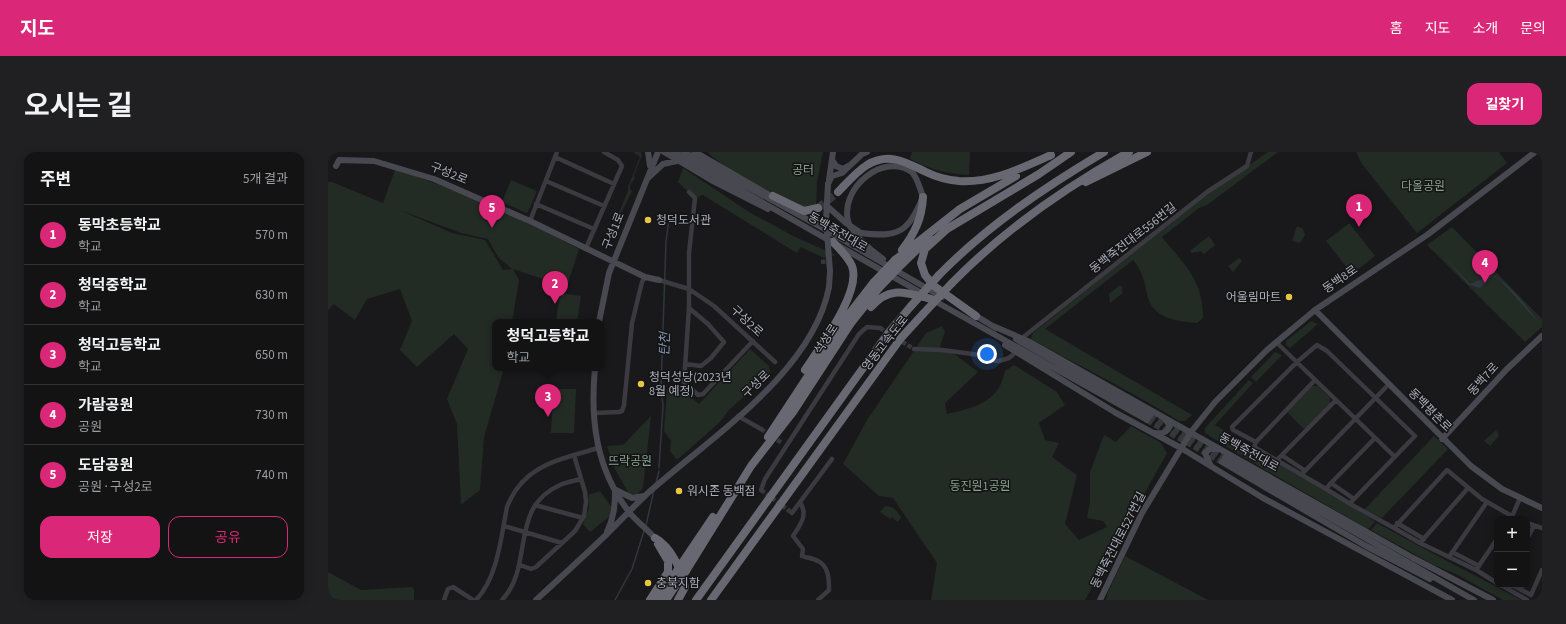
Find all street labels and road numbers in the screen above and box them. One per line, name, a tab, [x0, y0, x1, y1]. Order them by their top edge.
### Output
street label: 구성2로	[428, 158, 470, 189]
street label: 동백죽전대로556번길	[1086, 199, 1180, 278]
street label: 동백죽전대로	[805, 209, 871, 256]
street label: 구성1로	[598, 210, 629, 252]
street label: 동백8로	[1319, 261, 1361, 298]
street label: 구성2로	[727, 302, 767, 341]
street label: 영동고속도로	[858, 312, 912, 375]
street label: 석성로	[810, 321, 843, 358]
street label: 동백7로	[1464, 359, 1503, 400]
street label: 구성로	[739, 367, 774, 402]
street label: 동백평촌로	[1404, 385, 1455, 436]
street label: 동백죽전대로	[1216, 429, 1282, 476]
street label: 동백죽전대로527번길	[1087, 489, 1150, 591]

